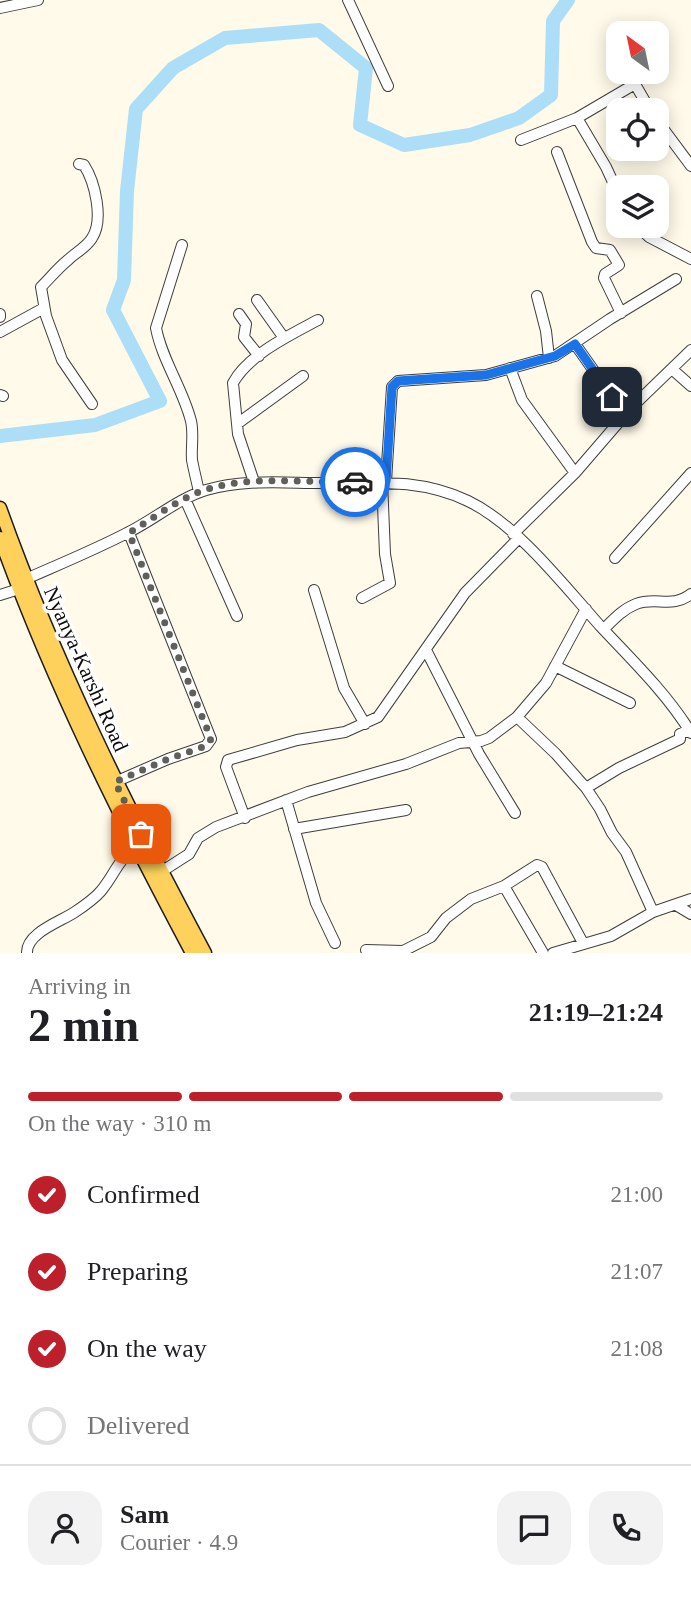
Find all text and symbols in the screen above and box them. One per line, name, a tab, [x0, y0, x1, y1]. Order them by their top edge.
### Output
north arrow	[606, 21, 668, 84]
map controls	[606, 21, 669, 238]
button: locate	[606, 98, 669, 161]
button: layers	[606, 175, 669, 238]
pin	[582, 367, 642, 427]
icon: home	[593, 378, 631, 416]
courier	[320, 447, 390, 517]
icon: car	[336, 463, 374, 501]
street label: Nyanya-Karshi Road	[39, 583, 133, 756]
pin	[111, 804, 171, 864]
icon: bag	[122, 815, 160, 853]
text: Arriving in	[28, 974, 131, 999]
text: 21:19–21:24	[529, 998, 663, 1027]
text: 2 min	[28, 1000, 139, 1051]
text: On the way · 310 m	[28, 1111, 211, 1136]
icon: check	[28, 1176, 66, 1214]
text: Confirmed	[87, 1180, 200, 1209]
text: 21:00	[611, 1182, 663, 1207]
icon: check	[28, 1253, 66, 1291]
text: Preparing	[87, 1257, 188, 1286]
text: 21:07	[611, 1259, 663, 1284]
icon: check	[28, 1330, 66, 1368]
text: On the way	[87, 1334, 207, 1363]
text: 21:08	[611, 1336, 663, 1361]
text: Delivered	[87, 1411, 190, 1440]
button: person	[28, 1491, 102, 1565]
button: chat	[497, 1491, 571, 1565]
button: phone	[589, 1491, 663, 1565]
text: Sam	[120, 1500, 169, 1529]
text: Courier · 4.9	[120, 1530, 238, 1555]

